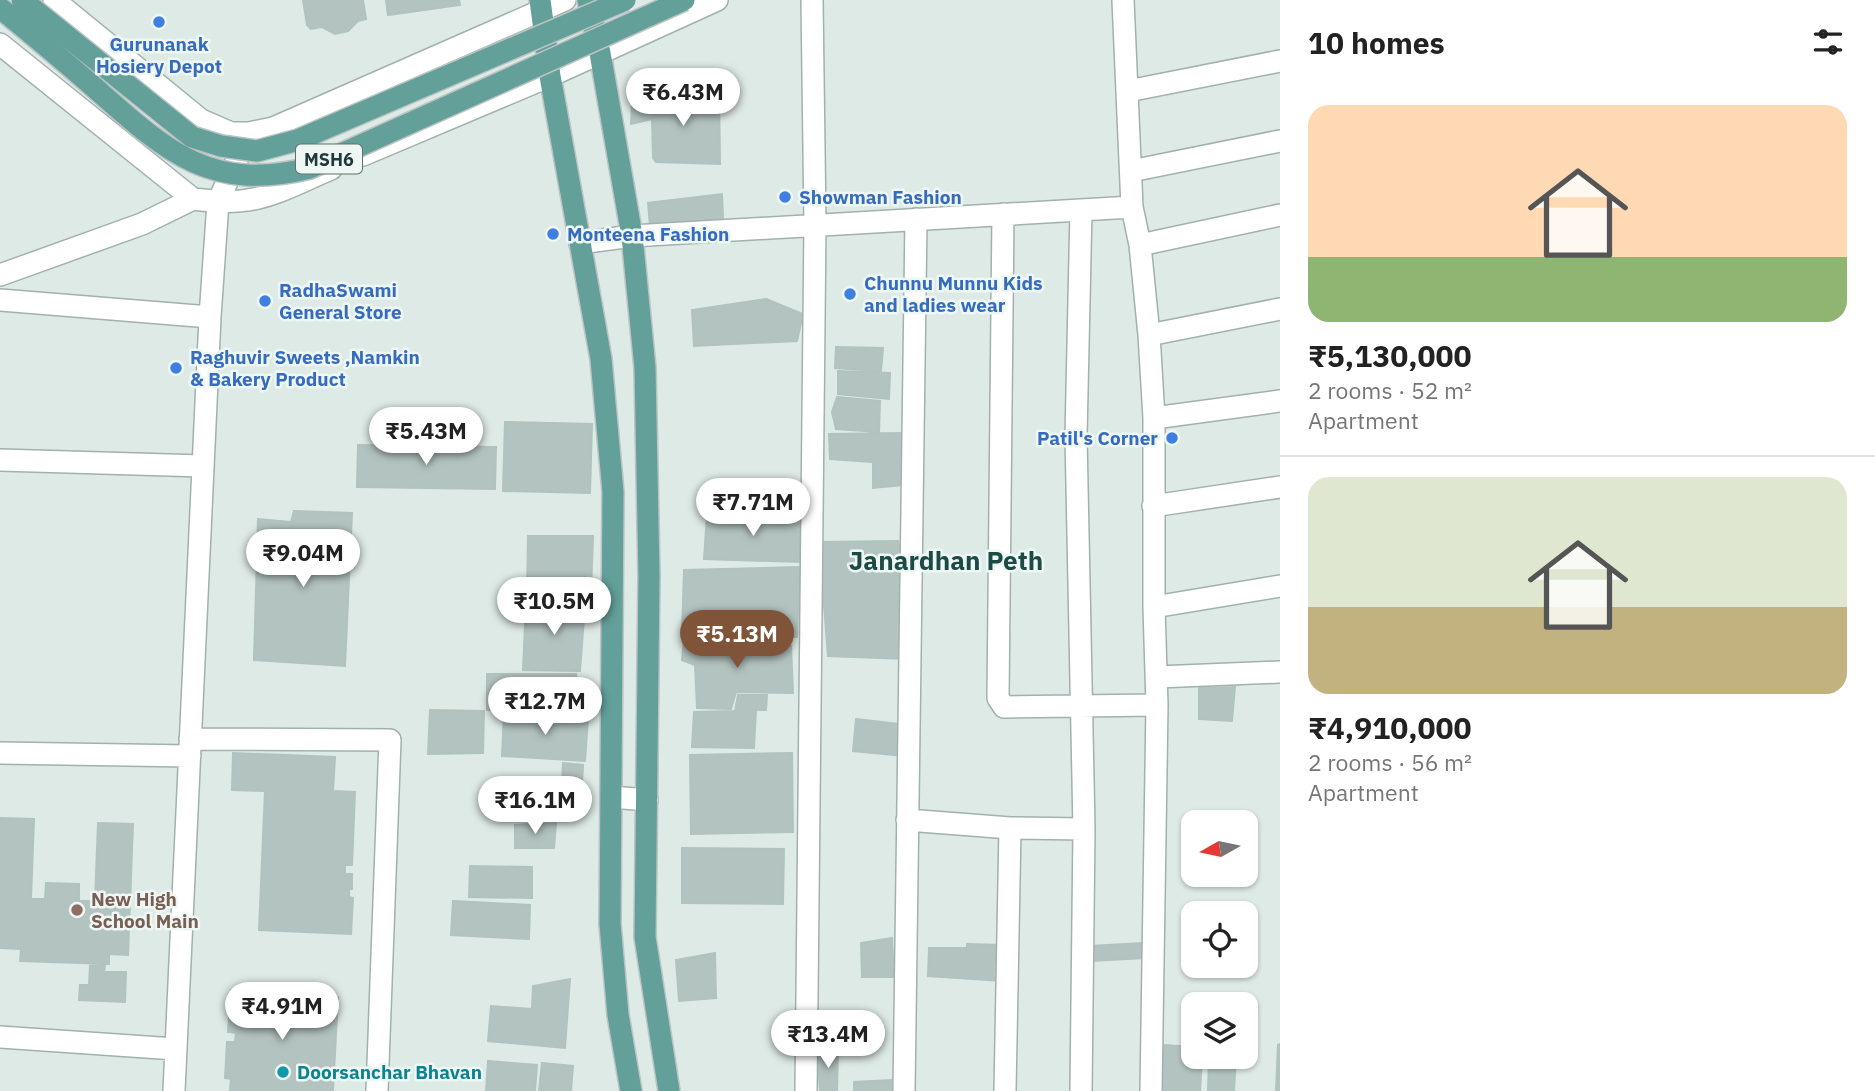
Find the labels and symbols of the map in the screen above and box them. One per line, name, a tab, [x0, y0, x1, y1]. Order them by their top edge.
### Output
marker: Gurunanak Hosiery Depot	[151, 14, 167, 30]
place label: Gurunanak Hosiery Depot	[96, 32, 222, 78]
pin: ₹6.43M	[626, 68, 740, 128]
road number: MSH6	[296, 144, 362, 174]
place label: Showman Fashion	[799, 185, 962, 209]
marker: Showman Fashion	[777, 189, 793, 205]
place label: Monteena Fashion	[567, 222, 729, 246]
marker: Monteena Fashion	[545, 226, 561, 242]
place label: Chunnu Munnu Kids and ladies wear	[864, 271, 1043, 317]
place label: RadhaSwami General Store	[279, 278, 402, 324]
marker: Chunnu Munnu Kids and ladies wear	[842, 286, 858, 302]
marker: RadhaSwami General Store	[257, 293, 273, 309]
place label: Raghuvir Sweets ,Namkin & Bakery Product	[190, 345, 420, 391]
marker: Raghuvir Sweets ,Namkin & Bakery Product	[168, 360, 184, 376]
pin: ₹5.43M	[369, 407, 483, 467]
place label: Patil's Corner	[1037, 426, 1158, 450]
marker: Patil's Corner	[1164, 430, 1180, 446]
pin: ₹7.71M	[696, 478, 810, 538]
pin: ₹9.04M	[246, 530, 360, 589]
district label: Janardhan Peth	[849, 543, 1043, 577]
pin: ₹10.5M	[497, 578, 611, 637]
pin: ₹5.13M	[680, 610, 794, 670]
pin: ₹12.7M	[488, 678, 602, 737]
pin: ₹16.1M	[478, 776, 592, 836]
north arrow	[1181, 810, 1258, 887]
place label: New High School Main	[91, 887, 199, 933]
marker: New High School Main	[69, 902, 85, 918]
pin: ₹4.91M	[225, 982, 339, 1042]
pin: ₹13.4M	[771, 1010, 885, 1070]
place label: Doorsanchar Bhavan	[297, 1060, 482, 1084]
marker: Doorsanchar Bhavan	[275, 1064, 291, 1080]

